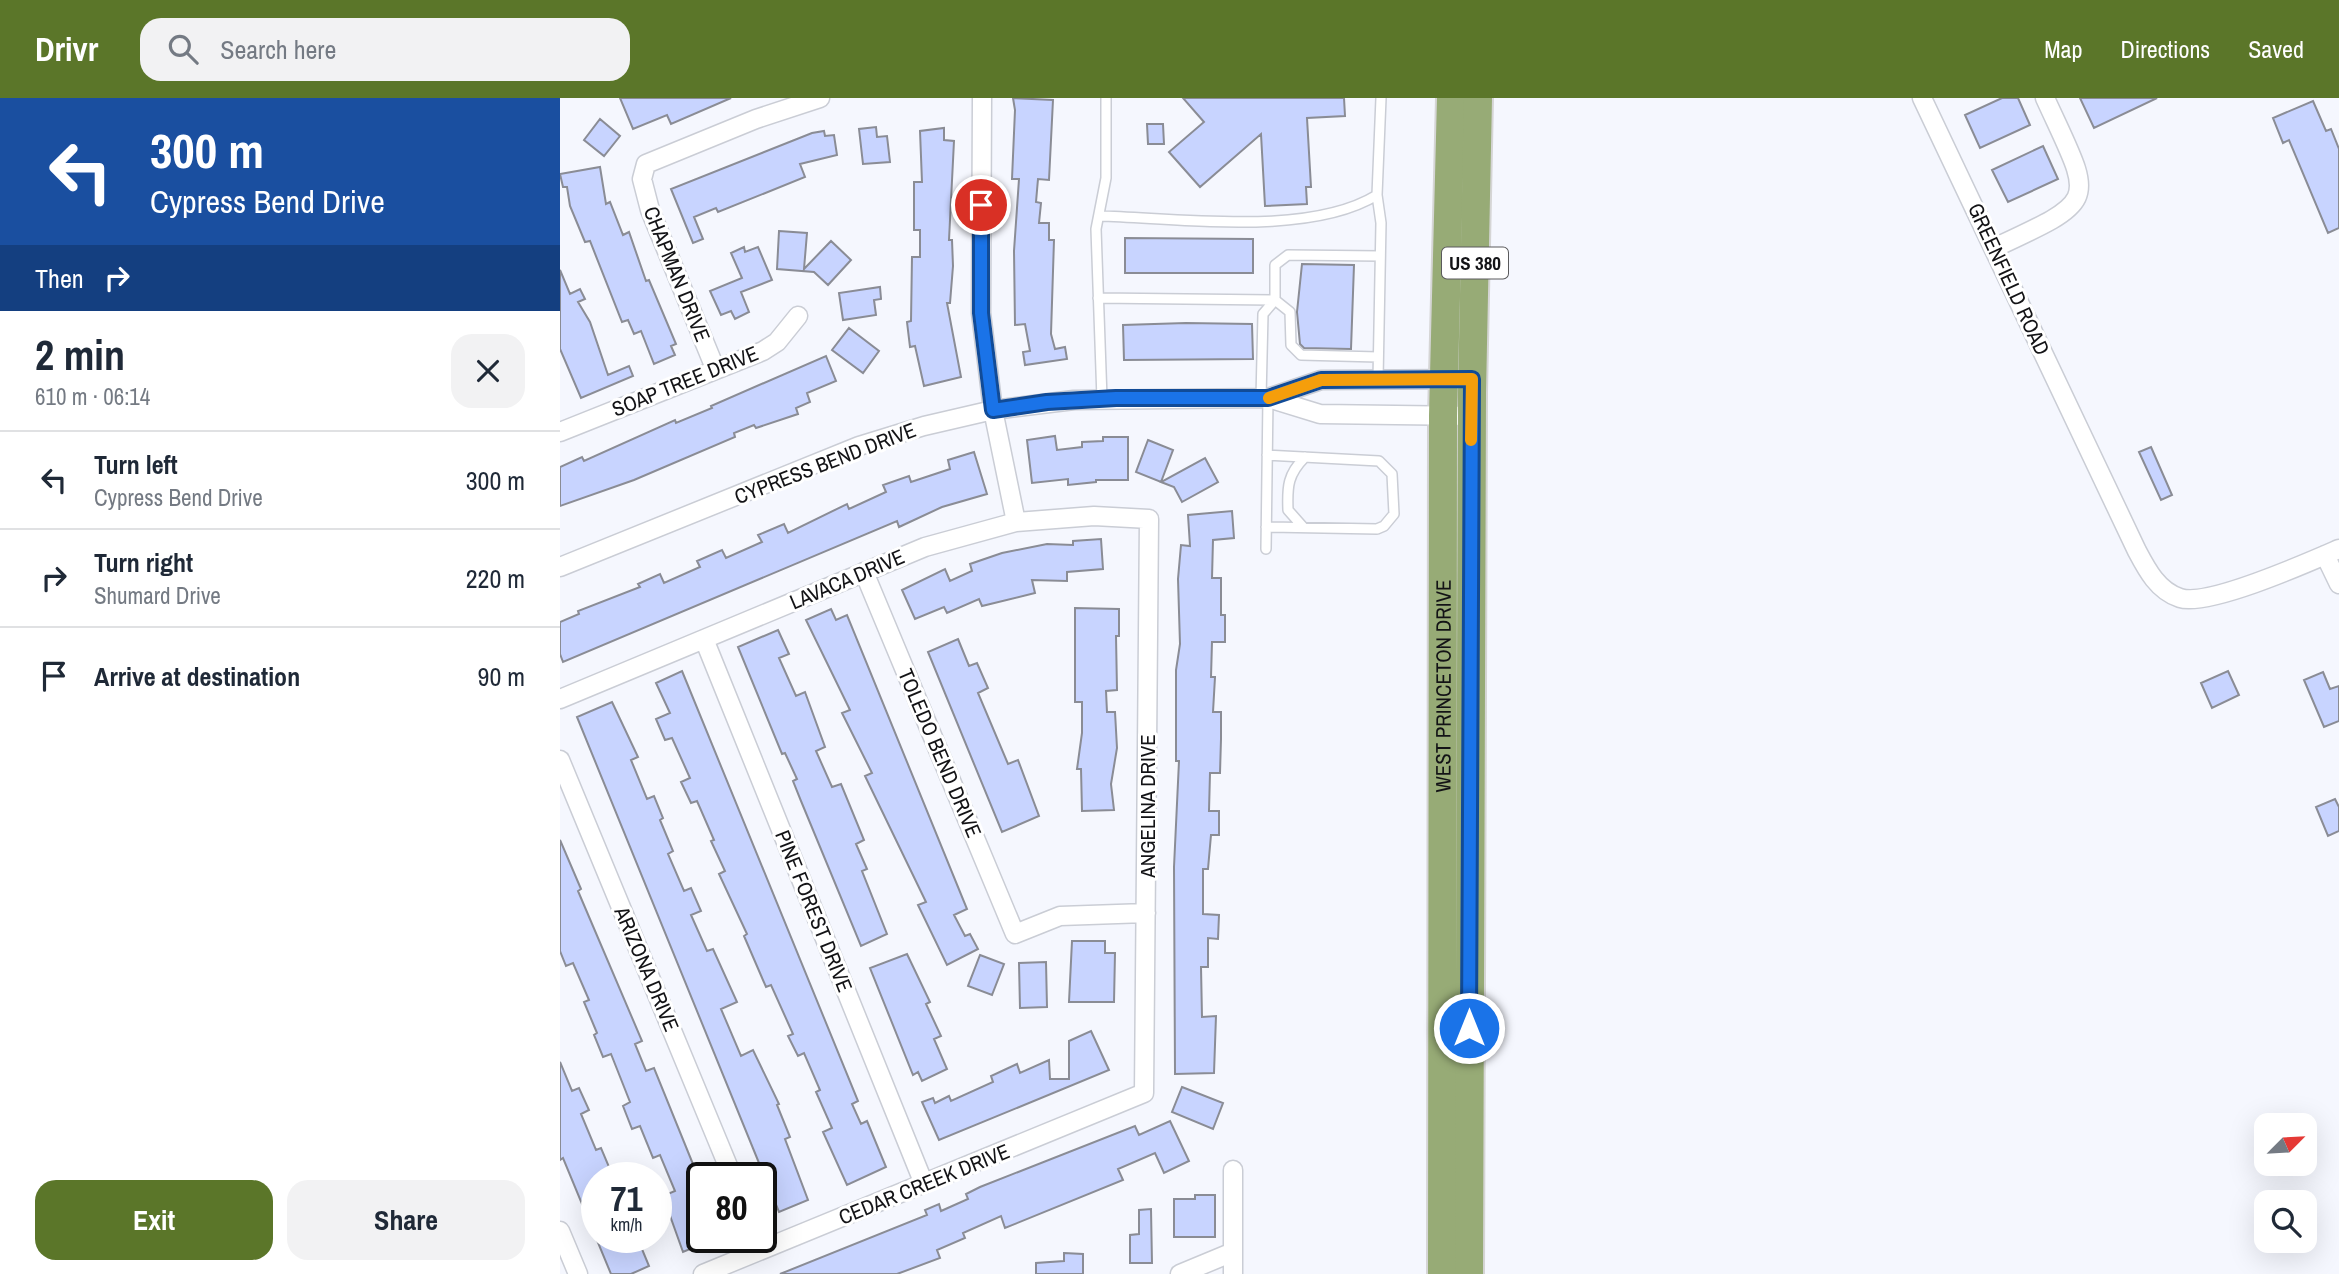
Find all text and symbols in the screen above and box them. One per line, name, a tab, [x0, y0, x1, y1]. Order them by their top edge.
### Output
search box	[140, 18, 630, 81]
text: Drivr	[35, 27, 98, 71]
icon: search	[164, 30, 202, 68]
text: Search here	[220, 32, 336, 67]
text: Map	[2044, 33, 2082, 65]
text: Directions	[2120, 33, 2210, 65]
text: Saved	[2248, 33, 2304, 65]
text: 300 m	[150, 117, 264, 183]
icon: left	[35, 126, 126, 217]
pin	[951, 175, 1011, 235]
text: Cypress Bend Drive	[150, 180, 385, 223]
icon: arrive	[962, 186, 1000, 224]
street label: GREENFIELD ROAD	[1961, 198, 2057, 360]
street label: CHAPMAN DRIVE	[637, 202, 717, 346]
road number: US 380	[1442, 248, 1508, 279]
icon: right	[98, 259, 136, 297]
text: Then	[35, 261, 84, 296]
text: 2 min	[35, 327, 125, 383]
button: close	[451, 334, 525, 408]
street label: SOAP TREE DRIVE	[608, 338, 762, 424]
text: 610 m · 06:14	[35, 381, 150, 412]
street label: CYPRESS BEND DRIVE	[730, 415, 920, 511]
text: Turn left	[94, 447, 178, 482]
icon: left	[35, 461, 73, 499]
text: 300 m	[466, 463, 525, 498]
text: Cypress Bend Drive	[94, 482, 263, 513]
street label: LAVACA DRIVE	[785, 542, 909, 616]
text: Turn right	[94, 545, 193, 580]
icon: right	[35, 559, 73, 597]
text: 220 m	[466, 561, 525, 596]
text: Shumard Drive	[94, 580, 221, 611]
street label: WEST PRINCETON DRIVE	[1428, 580, 1457, 792]
icon: arrive	[35, 657, 73, 695]
text: Arrive at destination	[94, 659, 300, 694]
text: 90 m	[478, 659, 525, 694]
street label: TOLEDO BEND DRIVE	[891, 664, 989, 842]
street label: ANGELINA DRIVE	[1133, 734, 1162, 879]
street label: PINE FOREST DRIVE	[768, 826, 860, 996]
street label: ARIZONA DRIVE	[607, 901, 686, 1036]
position arrow	[1432, 991, 1506, 1065]
north arrow	[2254, 1113, 2317, 1176]
map controls	[2254, 1113, 2317, 1253]
street label: CEDAR CREEK DRIVE	[834, 1137, 1014, 1231]
speed limit sign: 80	[686, 1162, 777, 1253]
text: 71	[611, 1175, 642, 1222]
button: Exit	[35, 1180, 273, 1260]
button: Share	[287, 1180, 525, 1260]
button: search	[2254, 1190, 2317, 1253]
text: km/h	[611, 1212, 643, 1237]

